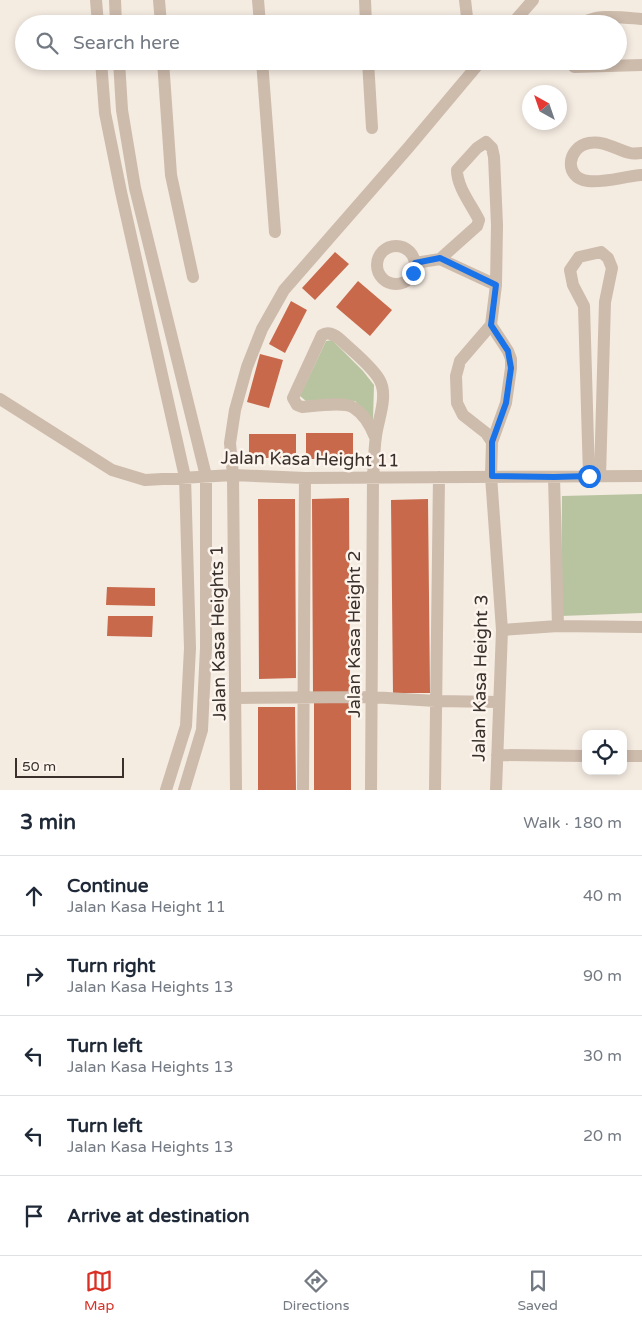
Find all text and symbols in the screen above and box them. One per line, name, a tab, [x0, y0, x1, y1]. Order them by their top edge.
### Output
search box	[15, 15, 627, 70]
icon: search	[33, 29, 61, 57]
text: Search here	[73, 32, 180, 54]
north arrow	[522, 85, 567, 130]
route end	[402, 262, 425, 285]
street label: Jalan Kasa Height 11	[221, 446, 399, 472]
route start	[578, 465, 601, 488]
street label: Jalan Kasa Heights 1	[205, 545, 231, 721]
street label: Jalan Kasa Height 2	[343, 550, 365, 718]
street label: Jalan Kasa Height 3	[468, 594, 492, 762]
map controls	[582, 730, 627, 775]
button: locate	[582, 730, 627, 775]
scale bar	[15, 755, 124, 778]
text: 50 m	[22, 758, 56, 775]
text: 3 min	[20, 810, 76, 835]
text: Walk · 180 m	[523, 813, 622, 833]
text: Continue	[67, 875, 149, 897]
icon: ahead	[20, 882, 48, 910]
text: 40 m	[583, 886, 622, 906]
text: Jalan Kasa Height 11	[67, 897, 226, 917]
text: Turn right	[67, 955, 155, 977]
icon: right	[20, 962, 48, 990]
text: 90 m	[583, 966, 622, 986]
text: Jalan Kasa Heights 13	[67, 977, 233, 997]
text: Turn left	[67, 1035, 143, 1057]
icon: left	[20, 1042, 48, 1070]
text: 30 m	[583, 1046, 622, 1066]
text: Jalan Kasa Heights 13	[67, 1057, 233, 1077]
text: Turn left	[67, 1115, 143, 1137]
icon: left	[20, 1122, 48, 1150]
text: 20 m	[583, 1126, 622, 1146]
text: Jalan Kasa Heights 13	[67, 1137, 233, 1157]
icon: arrive	[20, 1202, 48, 1230]
text: Arrive at destination	[67, 1205, 250, 1227]
tab: Map	[84, 1267, 114, 1314]
tab: Directions	[282, 1267, 349, 1314]
tab: Saved	[517, 1267, 558, 1314]

